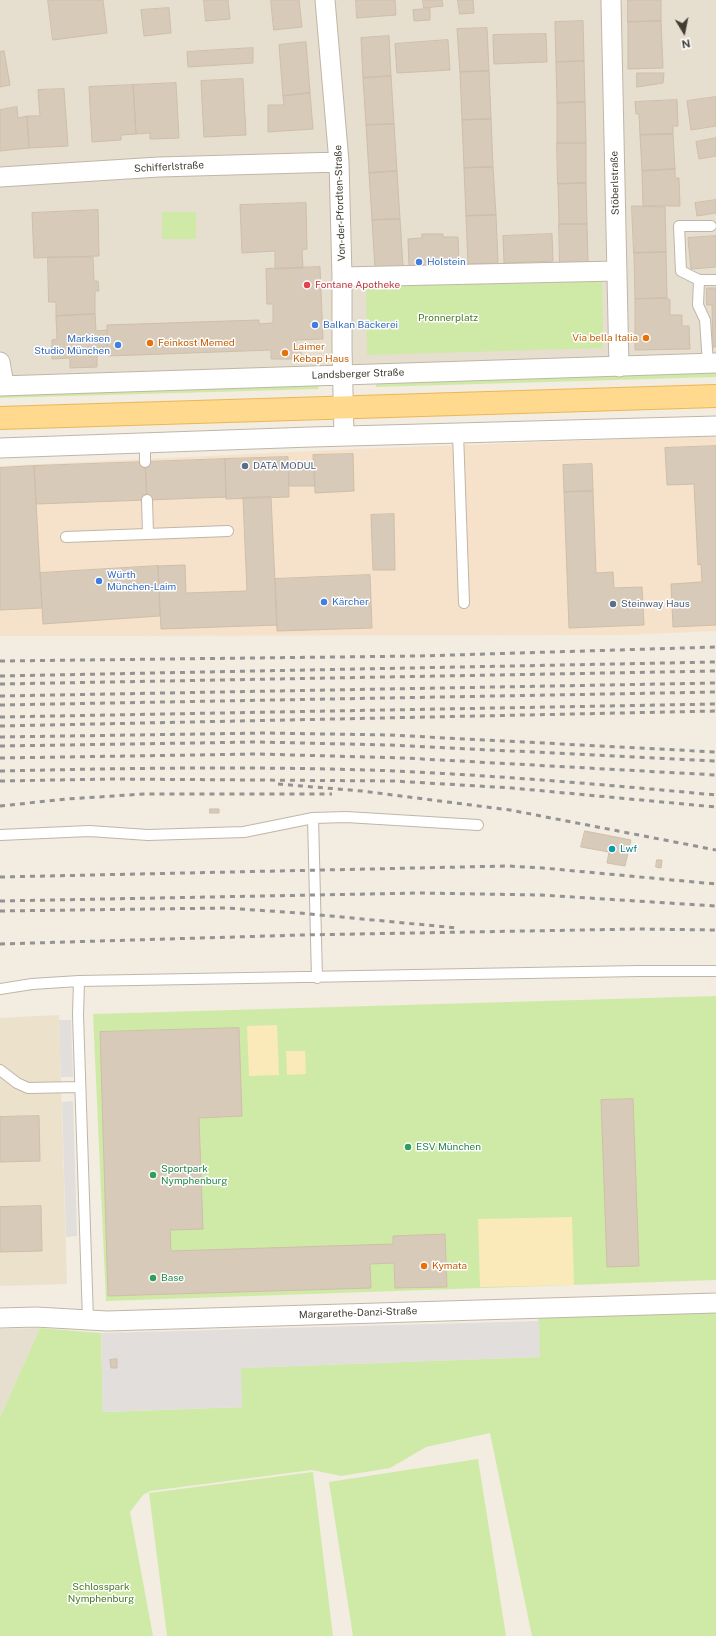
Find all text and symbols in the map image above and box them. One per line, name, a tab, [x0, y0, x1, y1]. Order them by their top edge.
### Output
north arrow	[664, 12, 704, 52]
text: N	[681, 37, 691, 50]
street label: Von-der-Pfordten-Straße	[332, 145, 348, 261]
street label: Stöberlstraße	[608, 151, 622, 215]
street label: Schifferlstraße	[134, 159, 204, 175]
place label: Holstein	[427, 256, 466, 268]
marker: Holstein	[414, 257, 424, 267]
place label: Fontane Apotheke	[315, 279, 400, 291]
marker: Fontane Apotheke	[302, 280, 312, 290]
park label: Pronnerplatz	[418, 312, 478, 324]
place label: Balkan Bäckerei	[323, 319, 398, 331]
marker: Balkan Bäckerei	[310, 320, 320, 330]
place label: Via bella Italia	[572, 332, 638, 344]
place label: Markisen Studio München	[34, 333, 110, 356]
marker: Via bella Italia	[641, 333, 651, 343]
place label: Feinkost Memed	[158, 337, 235, 349]
marker: Feinkost Memed	[145, 338, 155, 348]
marker: Markisen Studio München	[113, 340, 123, 350]
place label: Laimer Kebap Haus	[293, 341, 349, 364]
marker: Laimer Kebap Haus	[280, 348, 290, 358]
street label: Landsberger Straße	[312, 366, 404, 382]
place label: DATA MODUL	[253, 460, 316, 472]
marker: DATA MODUL	[240, 461, 250, 471]
place label: Würth München-Laim	[107, 569, 176, 592]
marker: Würth München-Laim	[94, 576, 104, 586]
place label: Kärcher	[332, 596, 369, 608]
marker: Kärcher	[319, 597, 329, 607]
place label: Steinway Haus	[621, 598, 690, 610]
marker: Steinway Haus	[608, 599, 618, 609]
place label: Lwf	[620, 843, 637, 855]
marker: Lwf	[607, 844, 617, 854]
place label: ESV München	[416, 1141, 481, 1153]
marker: ESV München	[403, 1142, 413, 1152]
place label: Sportpark Nymphenburg	[161, 1163, 227, 1186]
marker: Sportpark Nymphenburg	[148, 1170, 158, 1180]
place label: Kymata	[432, 1260, 467, 1272]
marker: Kymata	[419, 1261, 429, 1271]
place label: Base	[161, 1272, 184, 1284]
marker: Base	[148, 1273, 158, 1283]
street label: Margarethe-Danzi-Straße	[299, 1305, 417, 1321]
park label: Schlosspark Nymphenburg	[68, 1581, 134, 1604]

